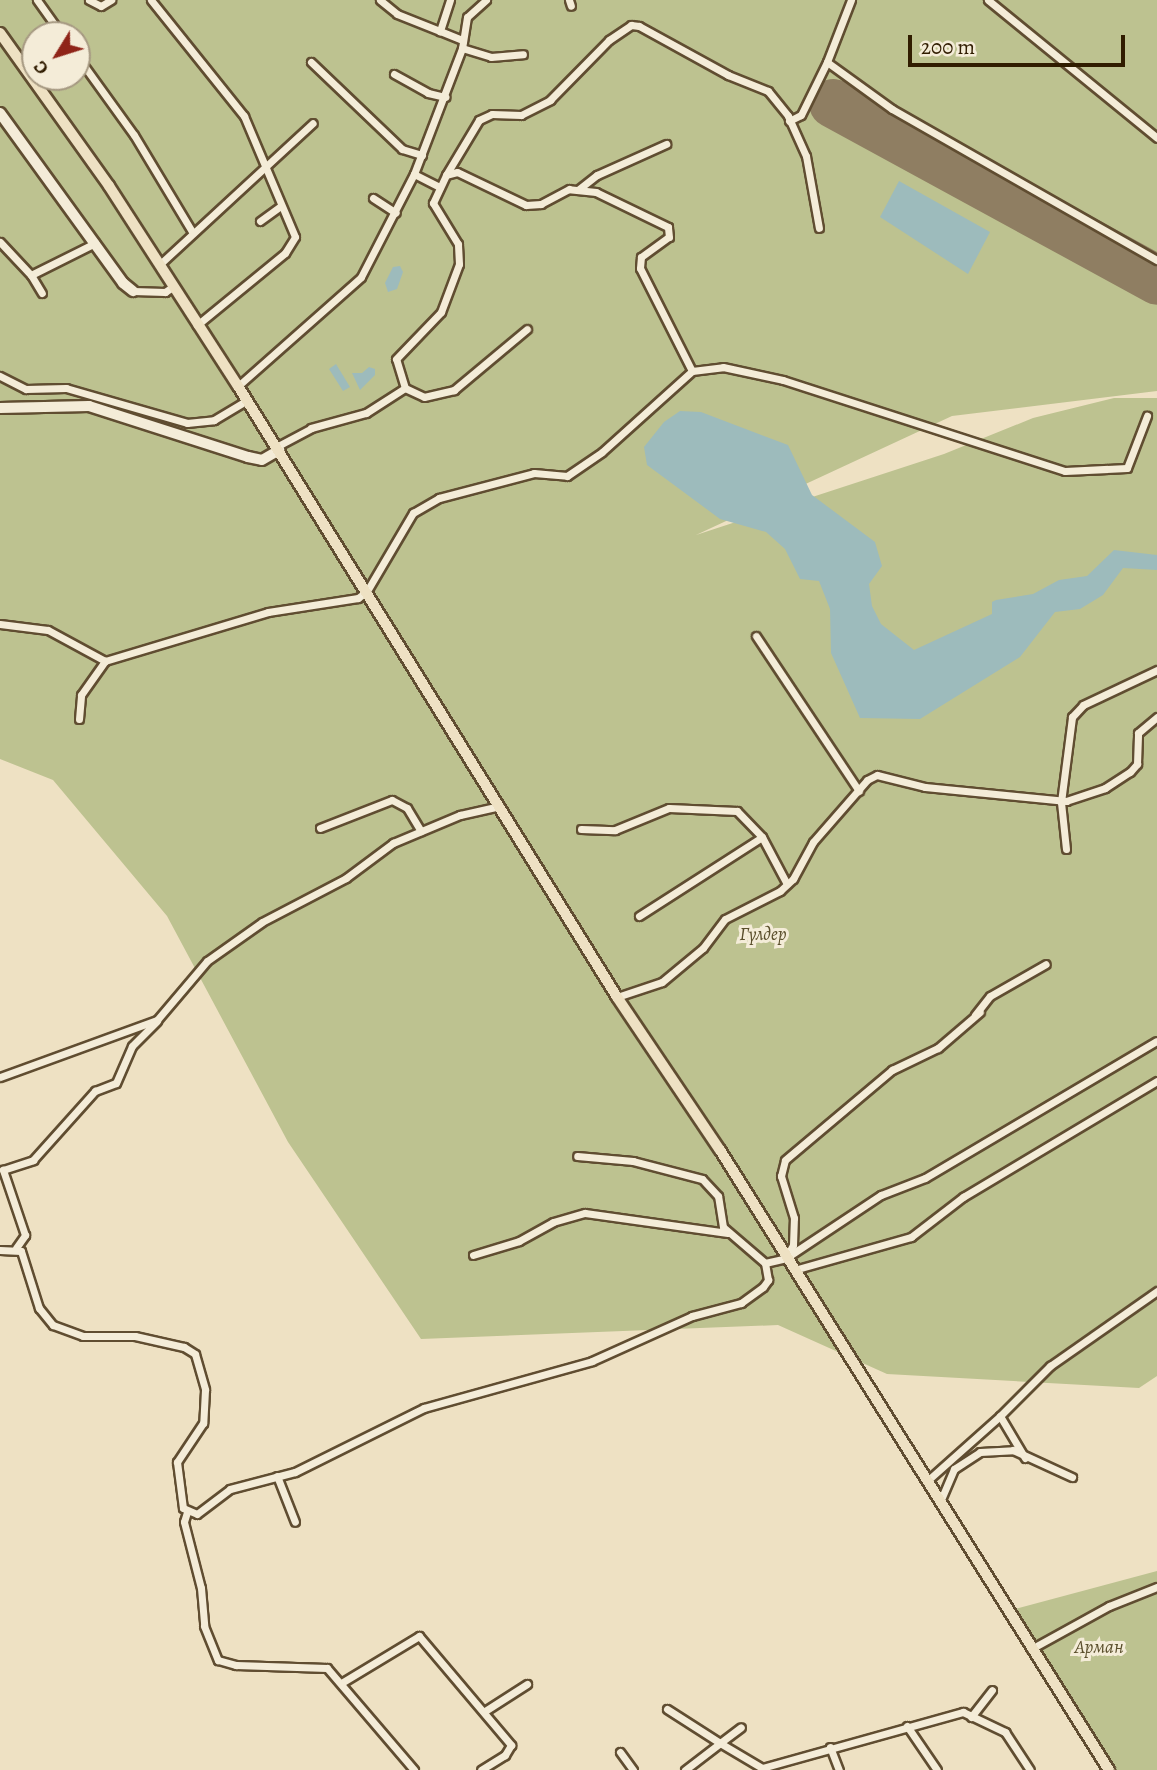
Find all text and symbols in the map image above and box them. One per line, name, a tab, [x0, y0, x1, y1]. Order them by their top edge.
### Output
north arrow	[21, 21, 91, 91]
scale bar	[912, 21, 1129, 65]
text: 200 m	[921, 33, 975, 61]
text: С	[27, 55, 55, 80]
park label: Гүлдер	[739, 924, 787, 946]
park label: Арман	[1074, 1637, 1124, 1659]

